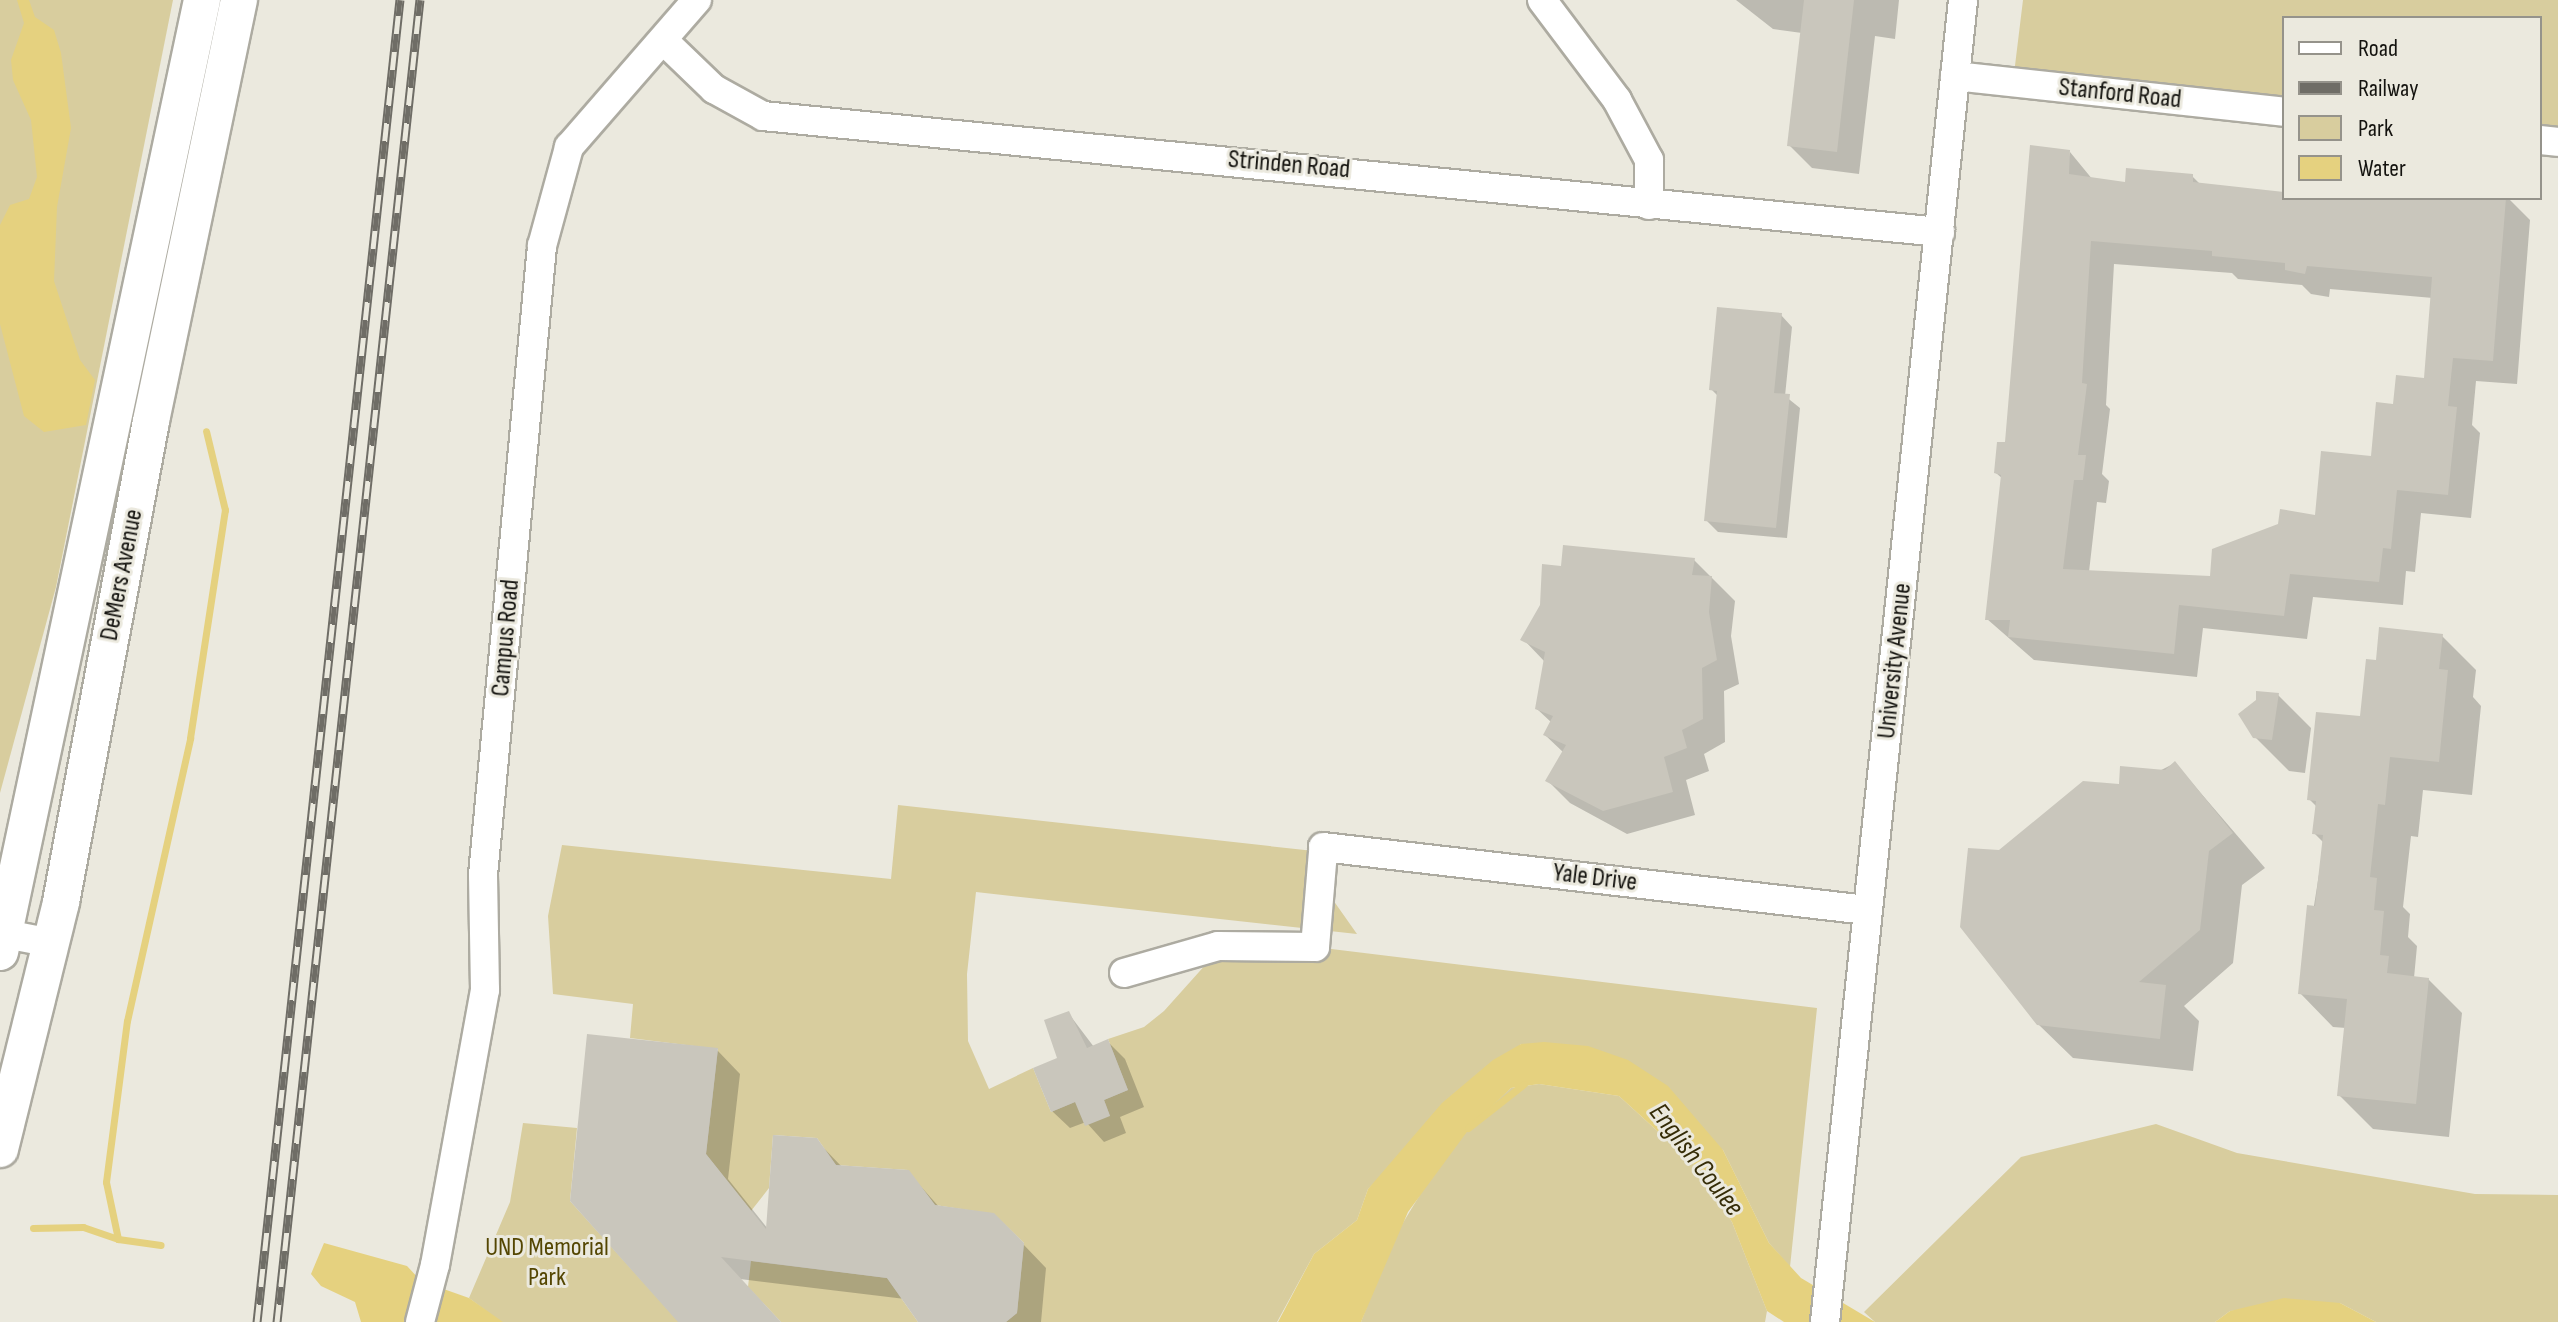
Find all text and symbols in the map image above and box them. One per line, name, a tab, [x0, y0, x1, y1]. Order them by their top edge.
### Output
legend	[2282, 16, 2542, 200]
text: Road	[2358, 34, 2398, 63]
street label: Stanford Road	[2057, 72, 2183, 116]
text: Railway	[2358, 74, 2418, 103]
text: Park	[2358, 114, 2393, 143]
street label: Strinden Road	[1227, 144, 1351, 186]
text: Water	[2358, 154, 2406, 183]
street label: DeMers Avenue	[94, 507, 150, 643]
street label: Campus Road	[485, 578, 527, 698]
street label: University Avenue	[1871, 582, 1919, 740]
street label: Yale Drive	[1551, 857, 1639, 899]
water label: English Coulee	[1642, 1097, 1750, 1223]
park label: UND Memorial Park	[485, 1232, 609, 1294]

